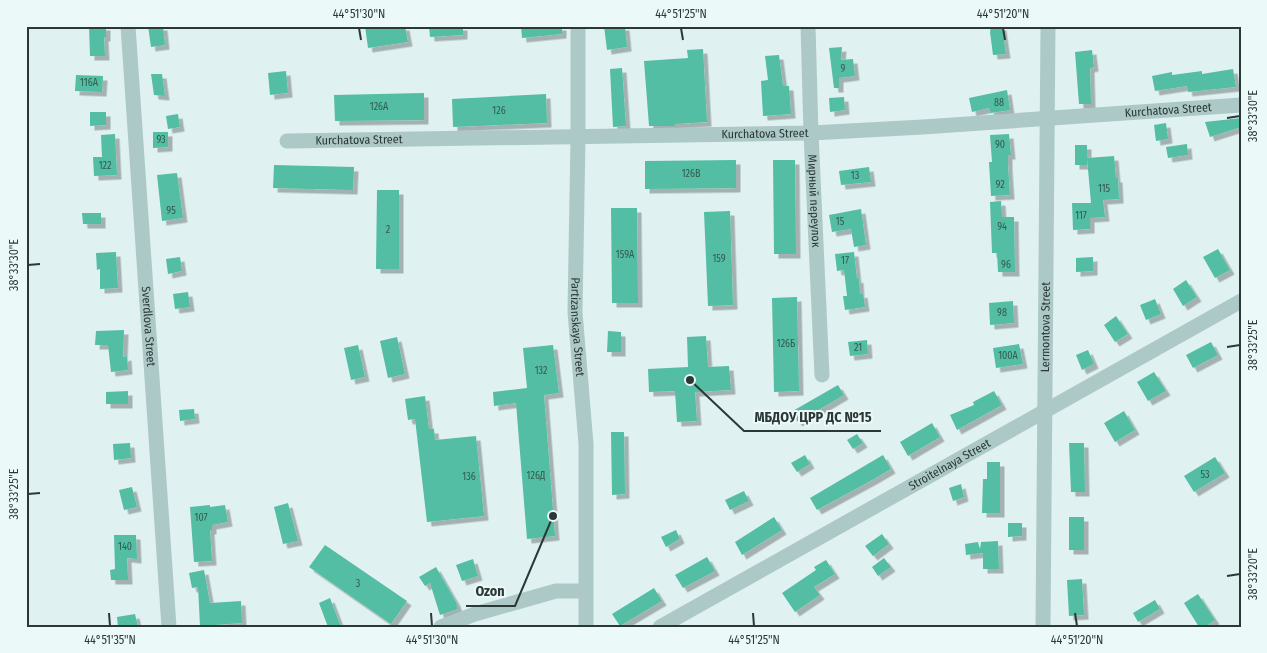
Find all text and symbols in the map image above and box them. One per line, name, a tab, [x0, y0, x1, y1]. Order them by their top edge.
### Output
text: 44°51'30"N	[333, 7, 385, 21]
text: 44°51'25"N	[655, 7, 707, 21]
text: 44°51'20"N	[977, 7, 1029, 21]
house number: 9	[841, 63, 846, 75]
house number: 116А	[80, 77, 99, 89]
text: 38°33'30"E	[1246, 90, 1260, 142]
house number: 88	[994, 97, 1004, 109]
street label: Kurchatova Street	[1124, 100, 1212, 120]
house number: 126А	[370, 101, 389, 113]
house number: 126	[492, 105, 506, 117]
street label: Kurchatova Street	[721, 126, 809, 141]
street label: Kurchatova Street	[315, 132, 403, 148]
house number: 93	[156, 134, 166, 146]
house number: 90	[995, 139, 1005, 151]
street label: Мирный переулок	[805, 154, 823, 248]
house number: 122	[99, 160, 112, 172]
house number: 126В	[682, 168, 701, 180]
house number: 13	[851, 170, 860, 182]
house number: 92	[995, 179, 1005, 191]
house number: 115	[1098, 183, 1111, 195]
house number: 95	[166, 205, 176, 217]
house number: 117	[1075, 210, 1087, 222]
house number: 15	[836, 216, 845, 228]
house number: 94	[997, 221, 1007, 233]
house number: 2	[386, 224, 391, 236]
text: 38°33'30"E	[7, 239, 21, 291]
house number: 159А	[616, 249, 635, 261]
house number: 159	[712, 253, 726, 265]
house number: 17	[841, 255, 849, 267]
house number: 96	[1001, 259, 1011, 271]
street label: Partizanskaya Street	[568, 277, 587, 377]
street label: Lermontova Street	[1038, 282, 1053, 372]
street label: Sverdlova Street	[139, 286, 158, 367]
house number: 98	[997, 307, 1007, 319]
text: 38°33'25"E	[1246, 319, 1260, 370]
house number: 126Б	[777, 338, 795, 350]
house number: 21	[854, 342, 862, 354]
house number: 100А	[998, 350, 1019, 362]
house number: 132	[535, 365, 548, 377]
callout: МБДОУ ЦРР ДС №15	[744, 402, 881, 431]
text: МБДОУ ЦРР ДС №15	[754, 409, 872, 426]
street label: Stroitelnaya Street	[906, 436, 993, 493]
text: 38°33'25"E	[7, 468, 21, 519]
house number: 53	[1200, 469, 1210, 481]
house number: 126Д	[527, 470, 546, 482]
house number: 136	[462, 471, 476, 483]
house number: 107	[195, 512, 207, 524]
house number: 140	[118, 541, 132, 553]
text: 38°33'20"E	[1246, 548, 1260, 600]
callout: Ozon	[466, 577, 515, 606]
house number: 3	[356, 578, 361, 590]
text: Ozon	[475, 583, 505, 600]
text: 44°51'35"N	[84, 633, 136, 647]
text: 44°51'30"N	[406, 633, 458, 647]
text: 44°51'25"N	[728, 633, 780, 647]
text: 44°51'20"N	[1051, 633, 1103, 647]

